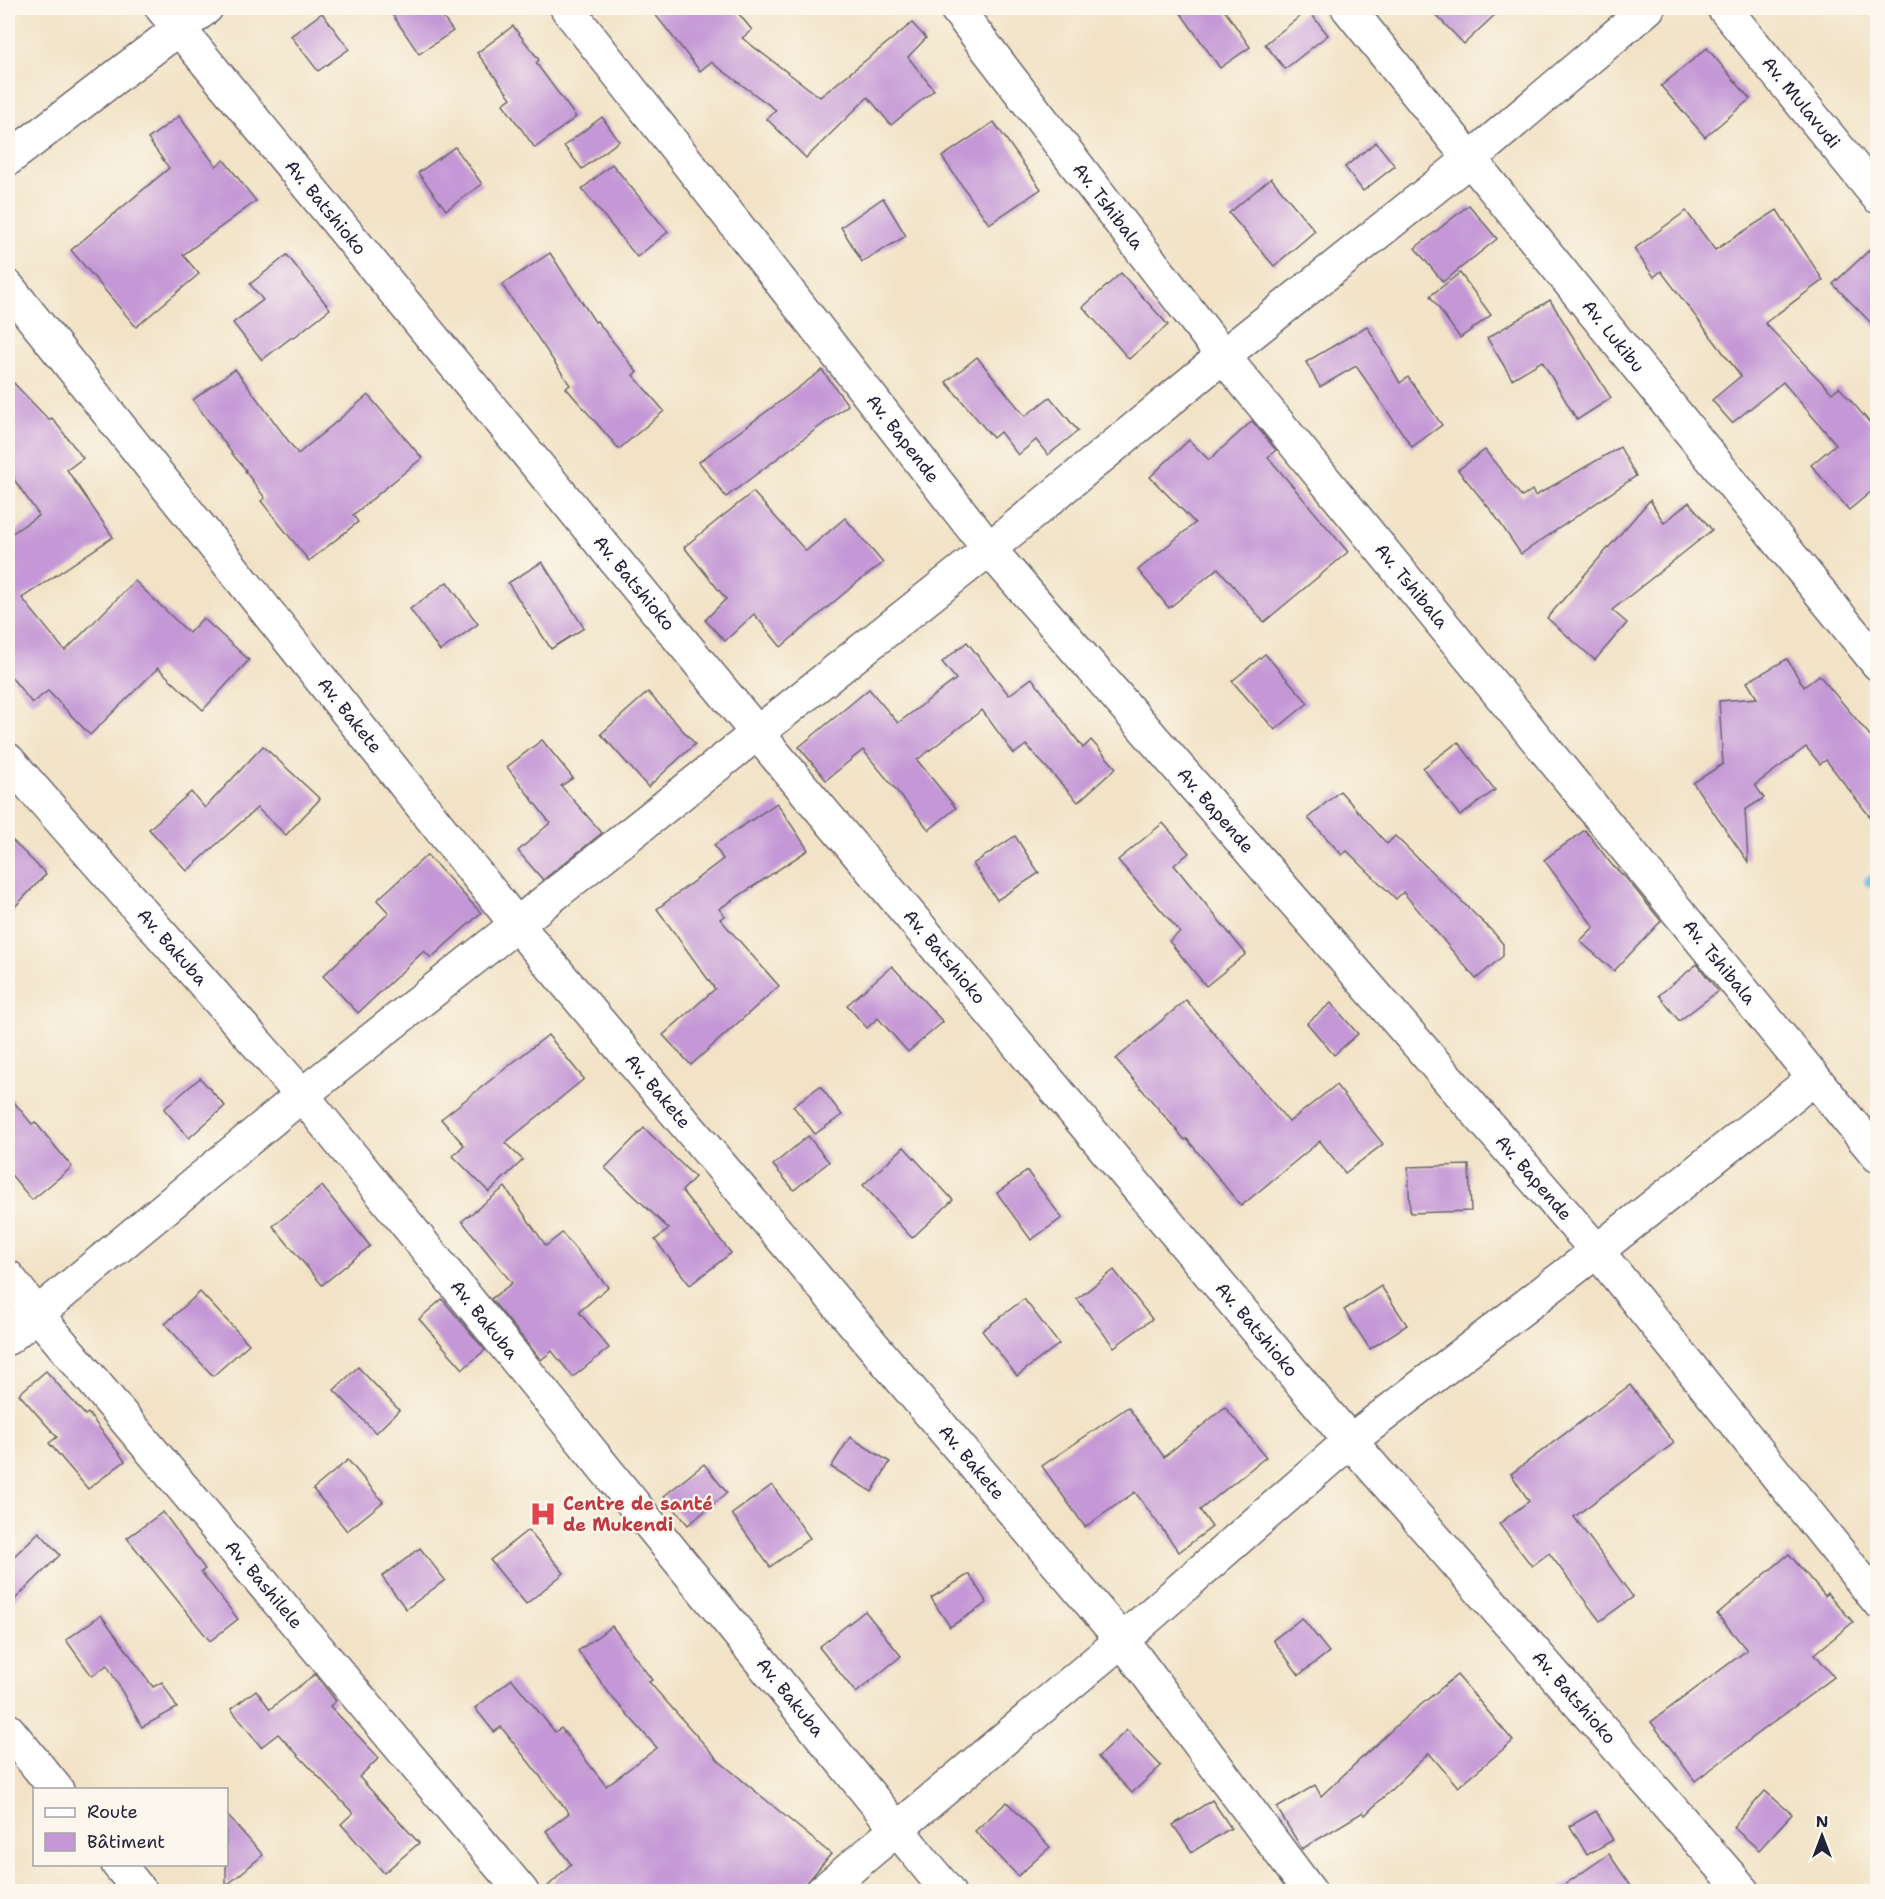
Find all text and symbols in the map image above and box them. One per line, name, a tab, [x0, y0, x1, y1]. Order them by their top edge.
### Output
street label: Av. Mulavudi	[1756, 52, 1846, 153]
street label: Av. Batshioko	[279, 155, 372, 260]
street label: Av. Tshibala	[1067, 158, 1149, 255]
street label: Av. Lukibu	[1577, 295, 1650, 378]
street label: Av. Bapende	[861, 389, 945, 488]
street label: Av. Batshioko	[588, 530, 680, 636]
street label: Av. Tshibala	[1369, 538, 1453, 634]
street label: Av. Bakete	[312, 673, 387, 758]
street label: Av. Bapende	[1172, 763, 1259, 858]
street label: Av. Bakuba	[132, 903, 213, 991]
street label: Av. Batshioko	[898, 905, 991, 1009]
street label: Av. Tshibala	[1677, 915, 1761, 1010]
street label: Av. Bakete	[619, 1049, 696, 1134]
street label: Av. Bapende	[1490, 1130, 1577, 1226]
street label: Av. Bakuba	[445, 1275, 523, 1364]
street label: Av. Batshioko	[1210, 1277, 1303, 1382]
street label: Av. Bakete	[933, 1420, 1010, 1505]
place label: Centre de santé de Mukendi	[563, 1492, 713, 1537]
hospital icon: Centre de santé de Mukendi	[528, 1499, 558, 1529]
street label: Av. Bashilele	[220, 1535, 308, 1634]
street label: Av. Batshioko	[1527, 1646, 1621, 1749]
street label: Av. Bakuba	[751, 1653, 829, 1742]
legend	[33, 1788, 228, 1866]
text: Route	[87, 1800, 138, 1824]
north arrow	[1792, 1806, 1852, 1866]
text: N	[1816, 1811, 1828, 1832]
text: Bâtiment	[87, 1830, 165, 1854]

